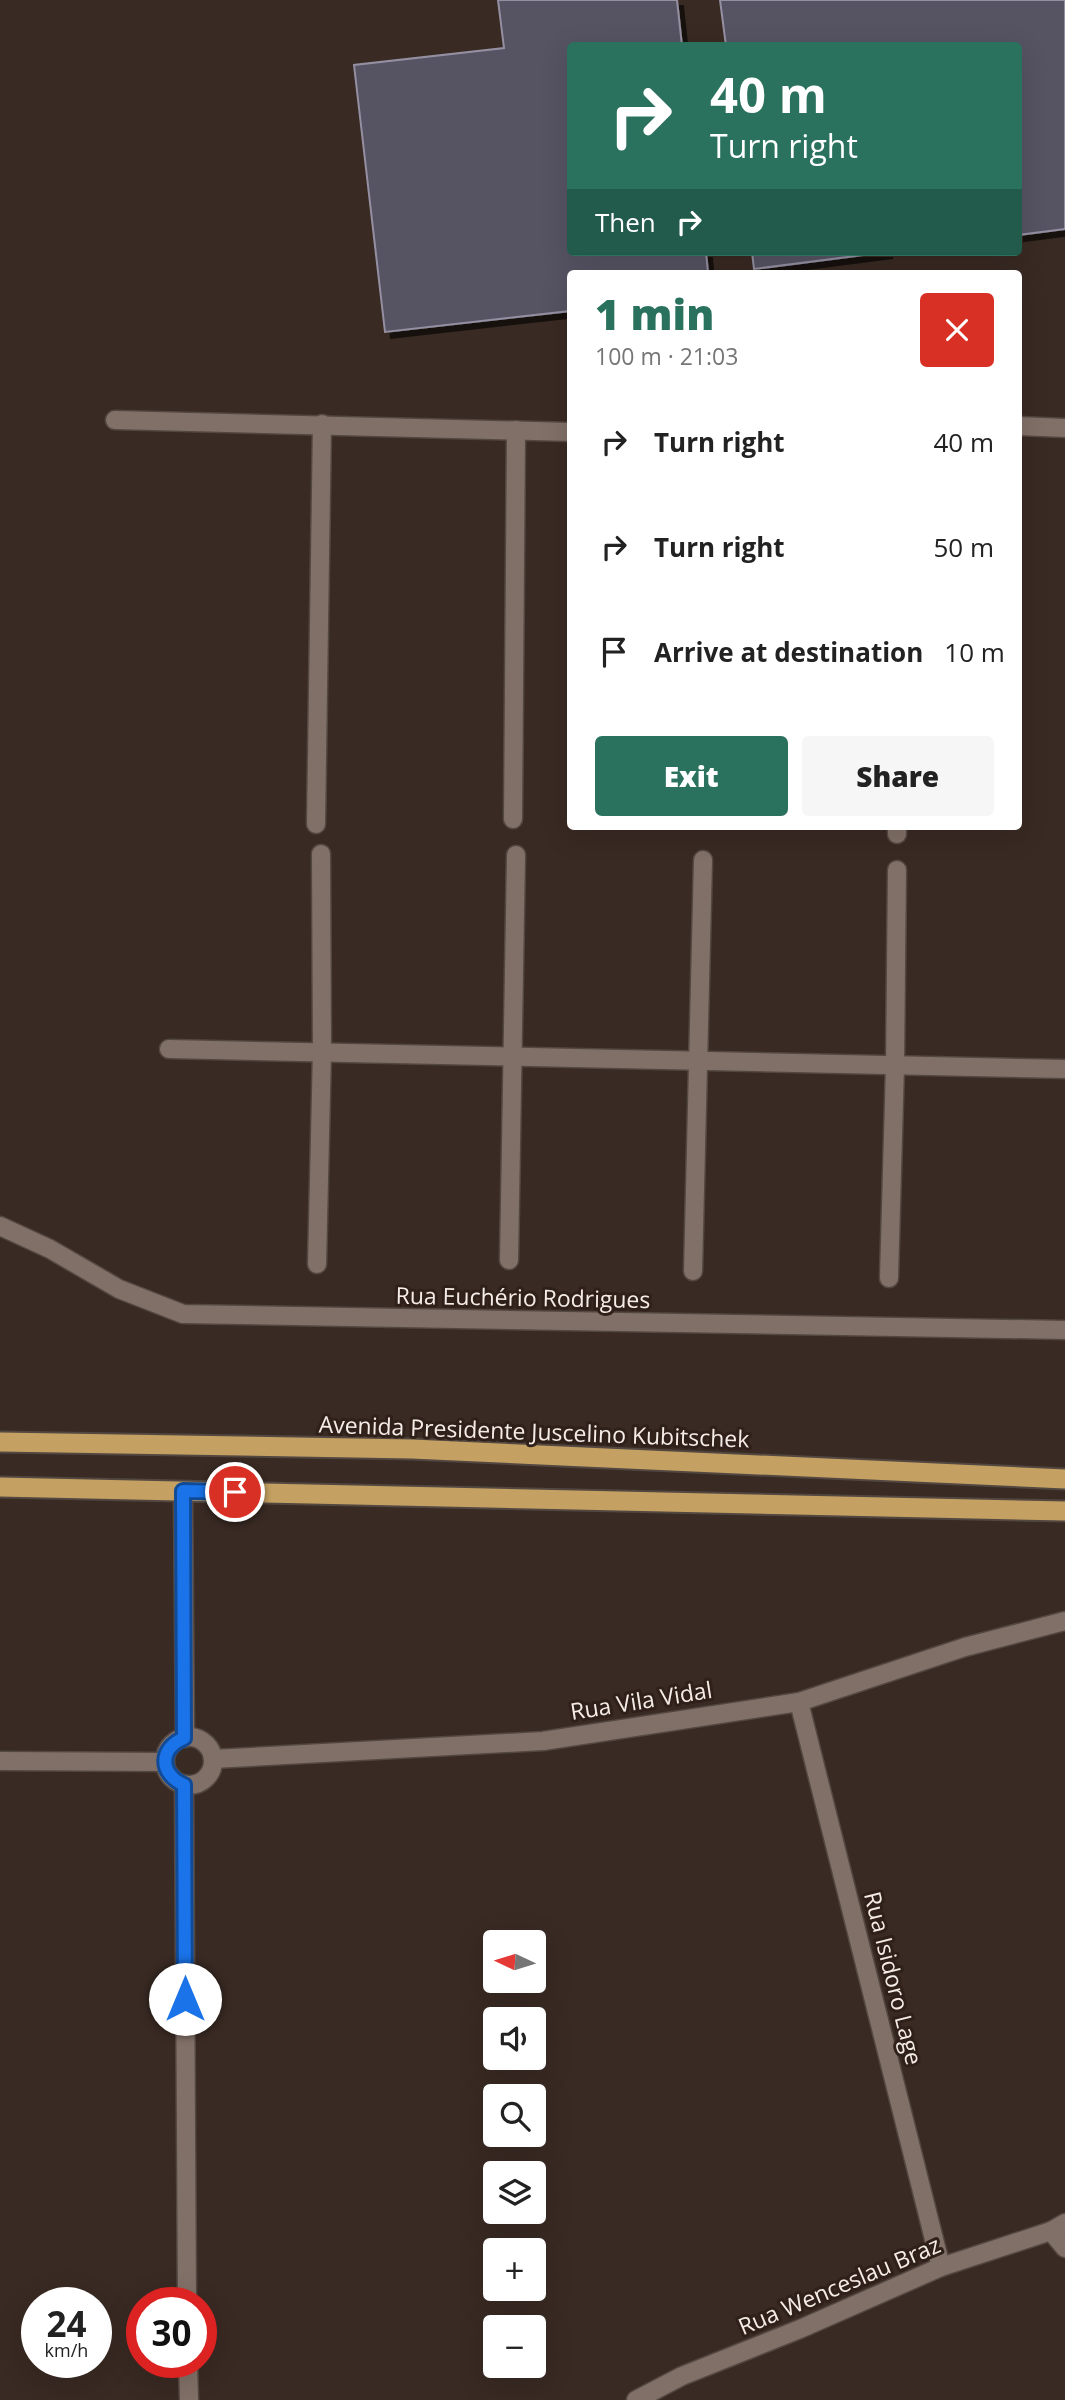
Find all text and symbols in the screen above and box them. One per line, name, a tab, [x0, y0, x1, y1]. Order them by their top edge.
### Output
text: 40 m	[710, 61, 827, 127]
icon: right	[595, 70, 686, 161]
text: Turn right	[710, 124, 858, 167]
icon: right	[670, 203, 708, 241]
text: Then	[595, 204, 656, 240]
text: 1 min	[595, 285, 714, 342]
button: close	[920, 293, 994, 367]
text: 100 m · 21:03	[595, 340, 738, 372]
icon: right	[595, 423, 633, 461]
text: Turn right	[654, 424, 785, 460]
text: 40 m	[933, 424, 994, 460]
icon: right	[595, 528, 633, 566]
text: Turn right	[654, 529, 785, 565]
text: 50 m	[933, 529, 994, 565]
icon: arrive	[595, 633, 633, 671]
text: Arrive at destination	[654, 634, 923, 670]
text: 10 m	[944, 634, 1005, 670]
button: Exit	[595, 736, 788, 816]
button: Share	[802, 736, 994, 816]
street label: Rua Euchério Rodrigues	[395, 1279, 651, 1315]
street label: Avenida Presidente Juscelino Kubitschek	[318, 1407, 750, 1455]
pin	[205, 1462, 265, 1522]
icon: arrive	[216, 1473, 254, 1511]
street label: Rua Vila Vidal	[568, 1673, 714, 1727]
street label: Rua Isidoro Lage	[857, 1888, 931, 2068]
north arrow	[483, 1930, 546, 1993]
map controls	[483, 1930, 546, 2378]
position arrow	[148, 1962, 222, 2036]
button: sound	[483, 2007, 546, 2070]
button: search	[483, 2084, 546, 2147]
button: layers	[483, 2161, 546, 2224]
street label: Rua Wenceslau Braz	[733, 2228, 945, 2342]
button: +	[483, 2238, 546, 2301]
speed limit sign: 30	[126, 2287, 217, 2378]
text: 24	[46, 2300, 87, 2347]
button: −	[483, 2315, 546, 2378]
text: km/h	[45, 2338, 88, 2362]

